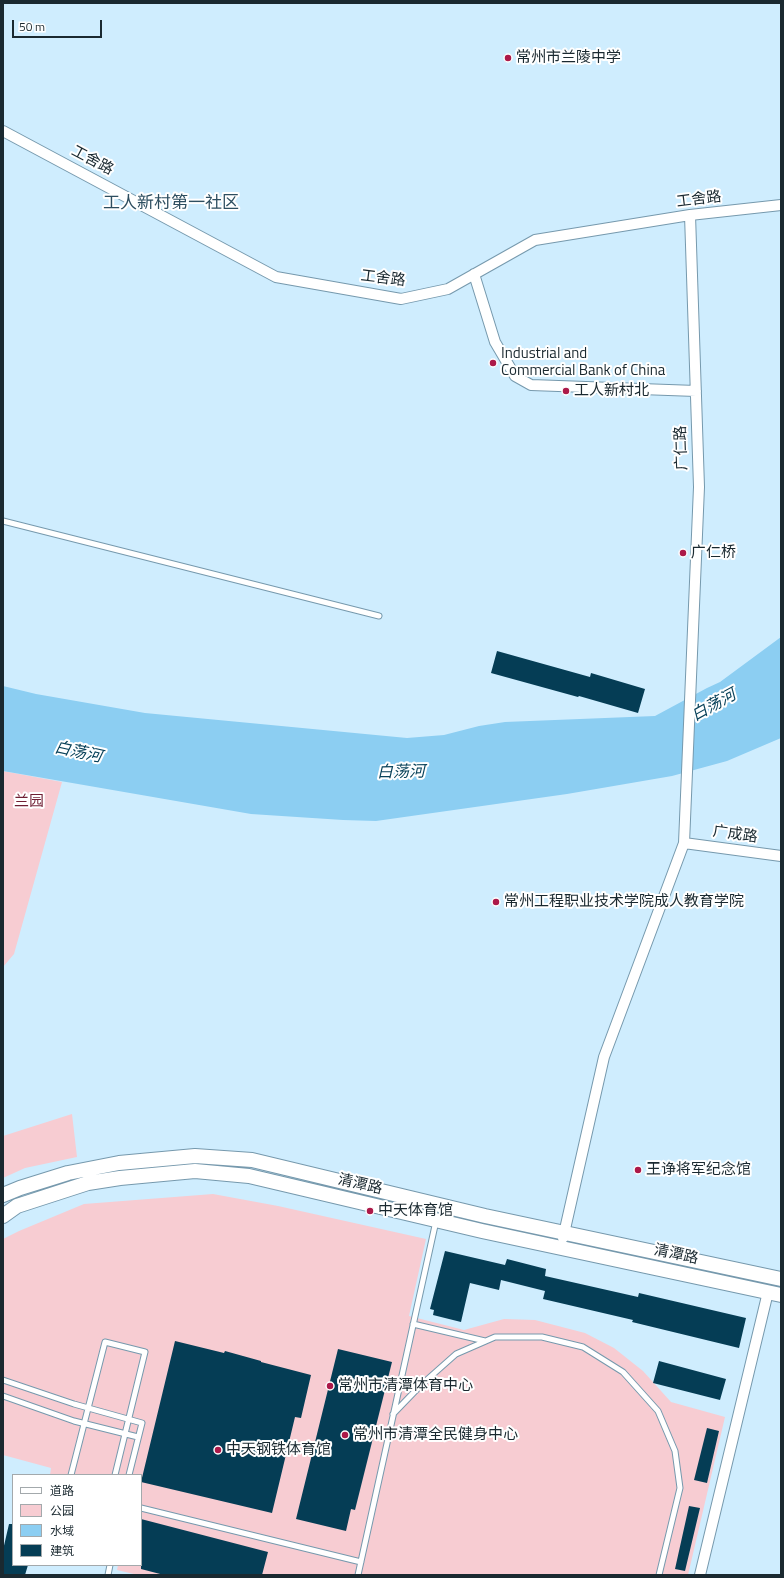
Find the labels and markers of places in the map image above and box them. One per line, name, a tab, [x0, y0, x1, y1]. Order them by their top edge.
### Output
place label: 常州市兰陵中学	[516, 49, 621, 67]
marker: 常州市兰陵中学	[503, 53, 513, 63]
place label: Industrial and Commercial Bank of China	[501, 345, 665, 380]
marker: Industrial and Commercial Bank of China	[488, 358, 498, 368]
place label: 工人新村北	[574, 382, 649, 400]
marker: 工人新村北	[561, 386, 571, 396]
place label: 广仁桥	[691, 544, 736, 562]
marker: 广仁桥	[678, 548, 688, 558]
place label: 常州工程职业技术学院成人教育学院	[504, 893, 744, 911]
marker: 常州工程职业技术学院成人教育学院	[491, 897, 501, 907]
place label: 王诤将军纪念馆	[646, 1161, 751, 1179]
marker: 王诤将军纪念馆	[633, 1165, 643, 1175]
place label: 中天体育馆	[378, 1202, 453, 1220]
marker: 中天体育馆	[365, 1206, 375, 1216]
place label: 常州市清潭体育中心	[338, 1377, 473, 1395]
marker: 常州市清潭体育中心	[325, 1381, 335, 1391]
place label: 常州市清潭全民健身中心	[353, 1426, 518, 1444]
marker: 常州市清潭全民健身中心	[340, 1430, 350, 1440]
place label: 中天钢铁体育馆	[226, 1441, 331, 1459]
marker: 中天钢铁体育馆	[213, 1445, 223, 1455]

